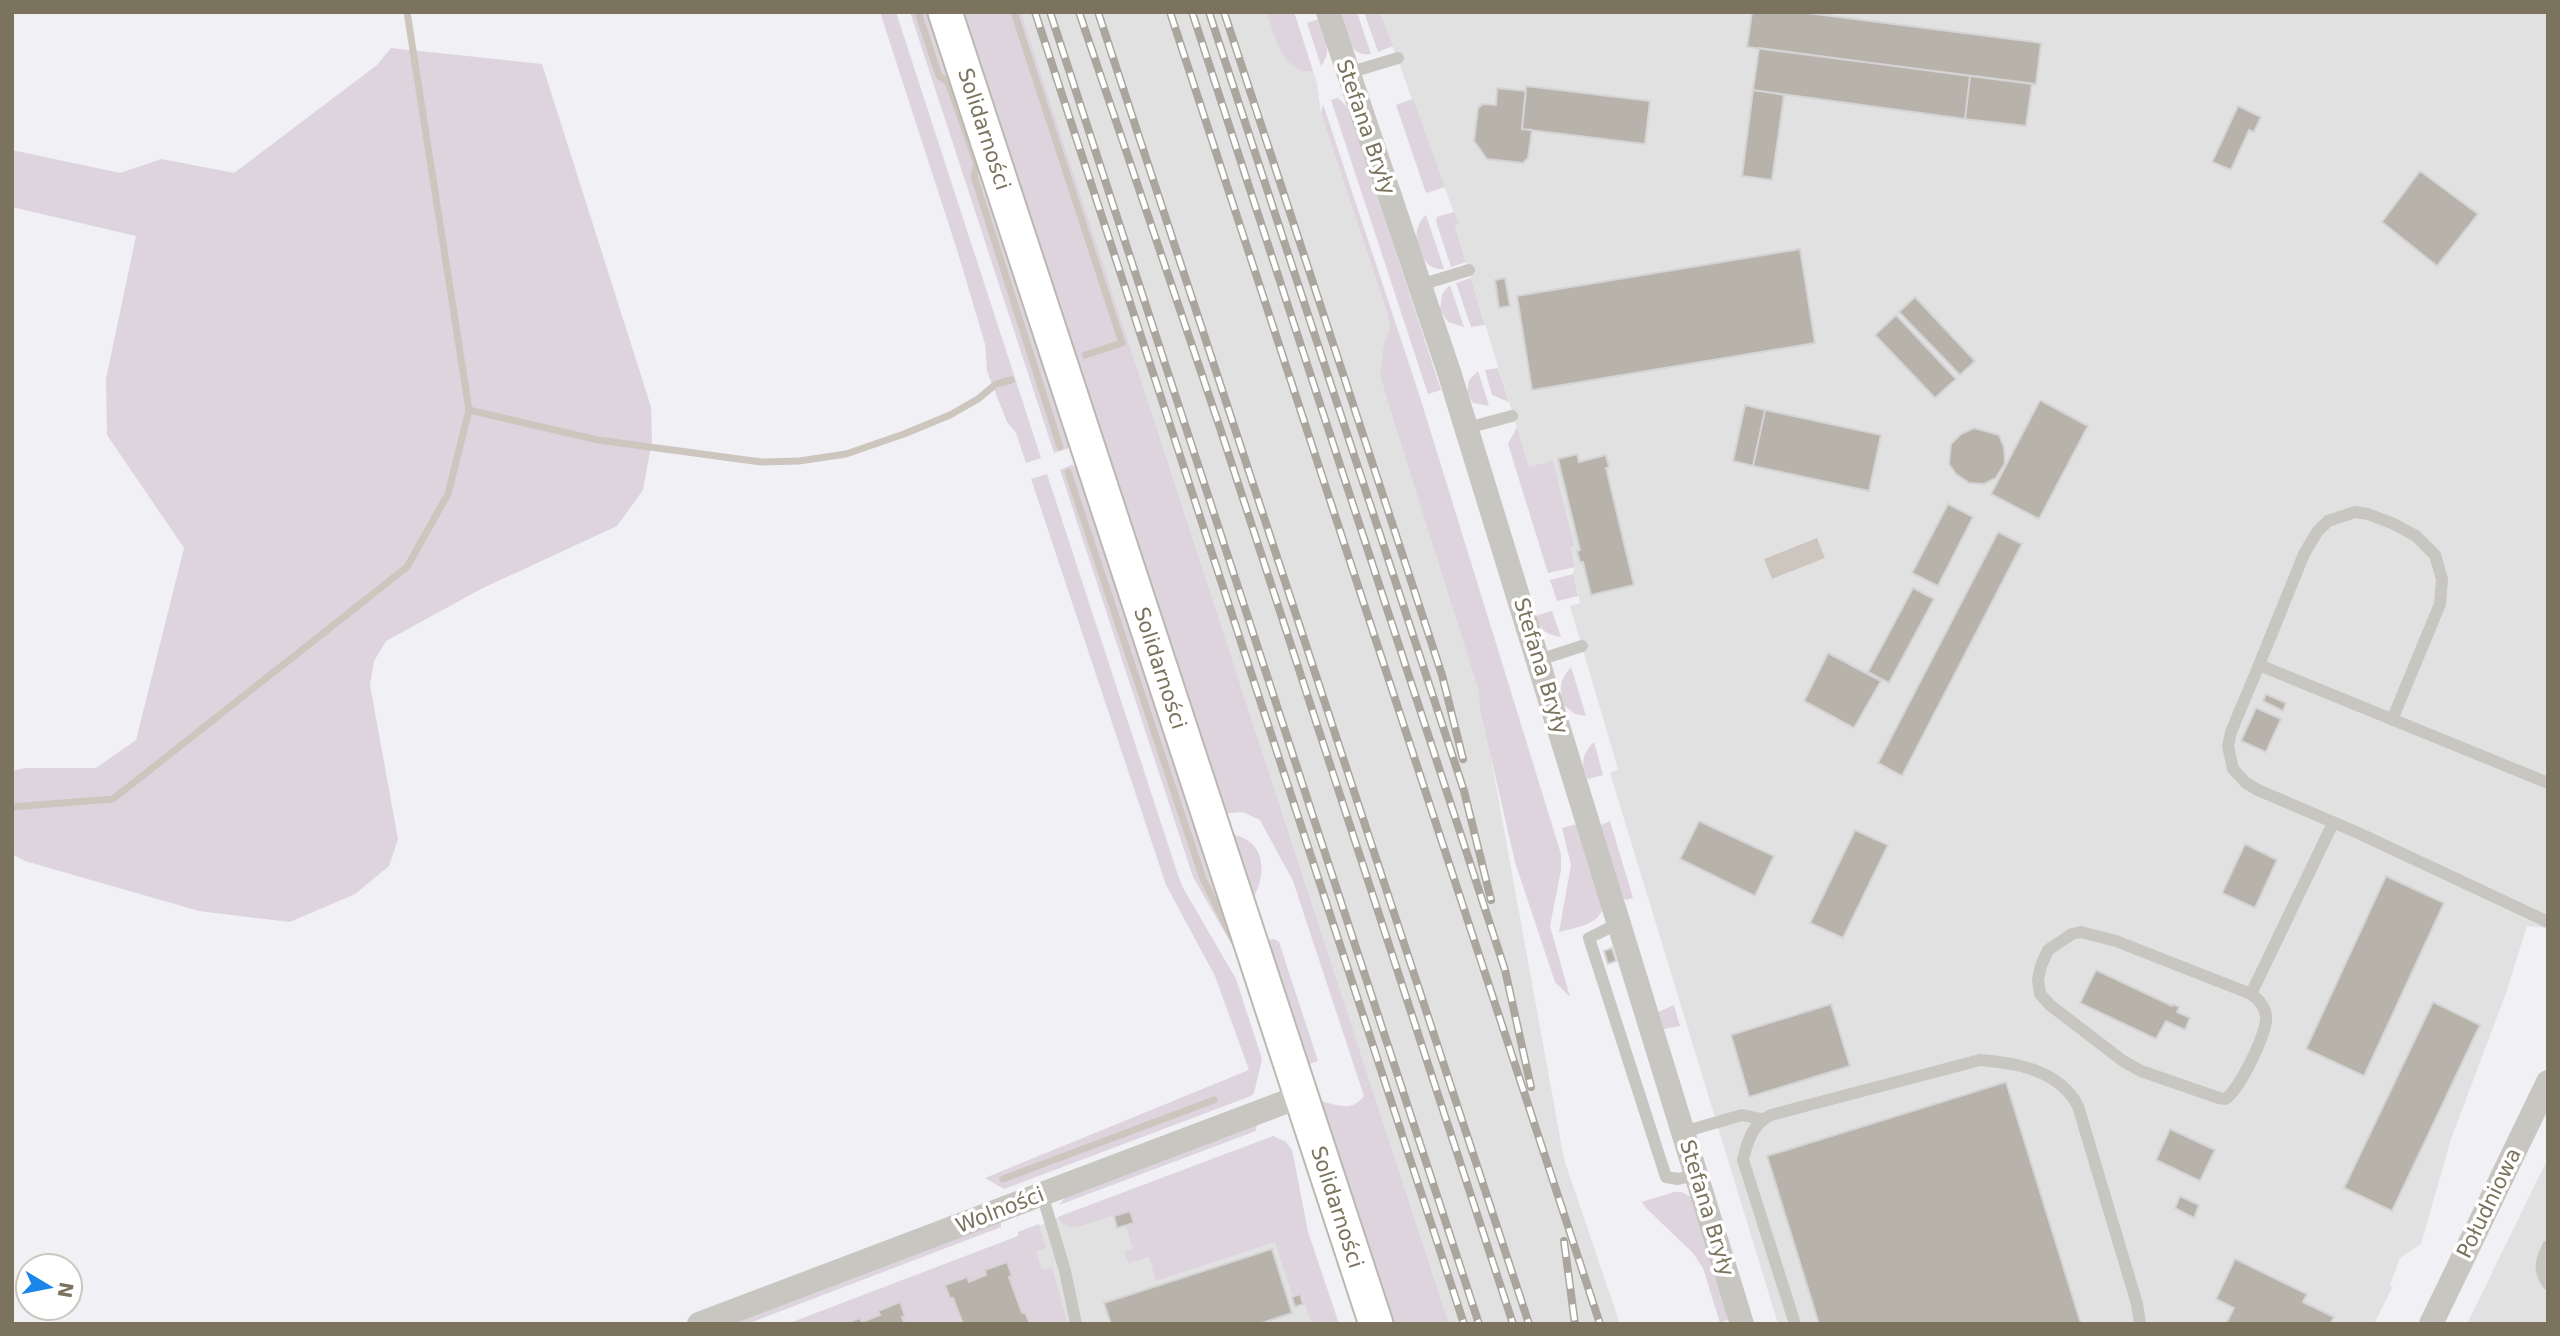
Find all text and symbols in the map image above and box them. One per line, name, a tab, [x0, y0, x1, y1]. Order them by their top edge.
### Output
street label: Stefana Bryły	[1332, 56, 1400, 198]
street label: Solidarności	[953, 65, 1015, 193]
street label: Stefana Bryły	[1509, 595, 1573, 737]
street label: Solidarności	[1129, 604, 1191, 732]
street label: Stefana Bryły	[1675, 1137, 1739, 1279]
street label: Solidarności	[1306, 1143, 1368, 1271]
street label: Południowa	[2452, 1144, 2526, 1262]
street label: Wolności	[952, 1182, 1048, 1238]
north arrow	[14, 1252, 84, 1322]
text: N	[54, 1280, 78, 1300]

